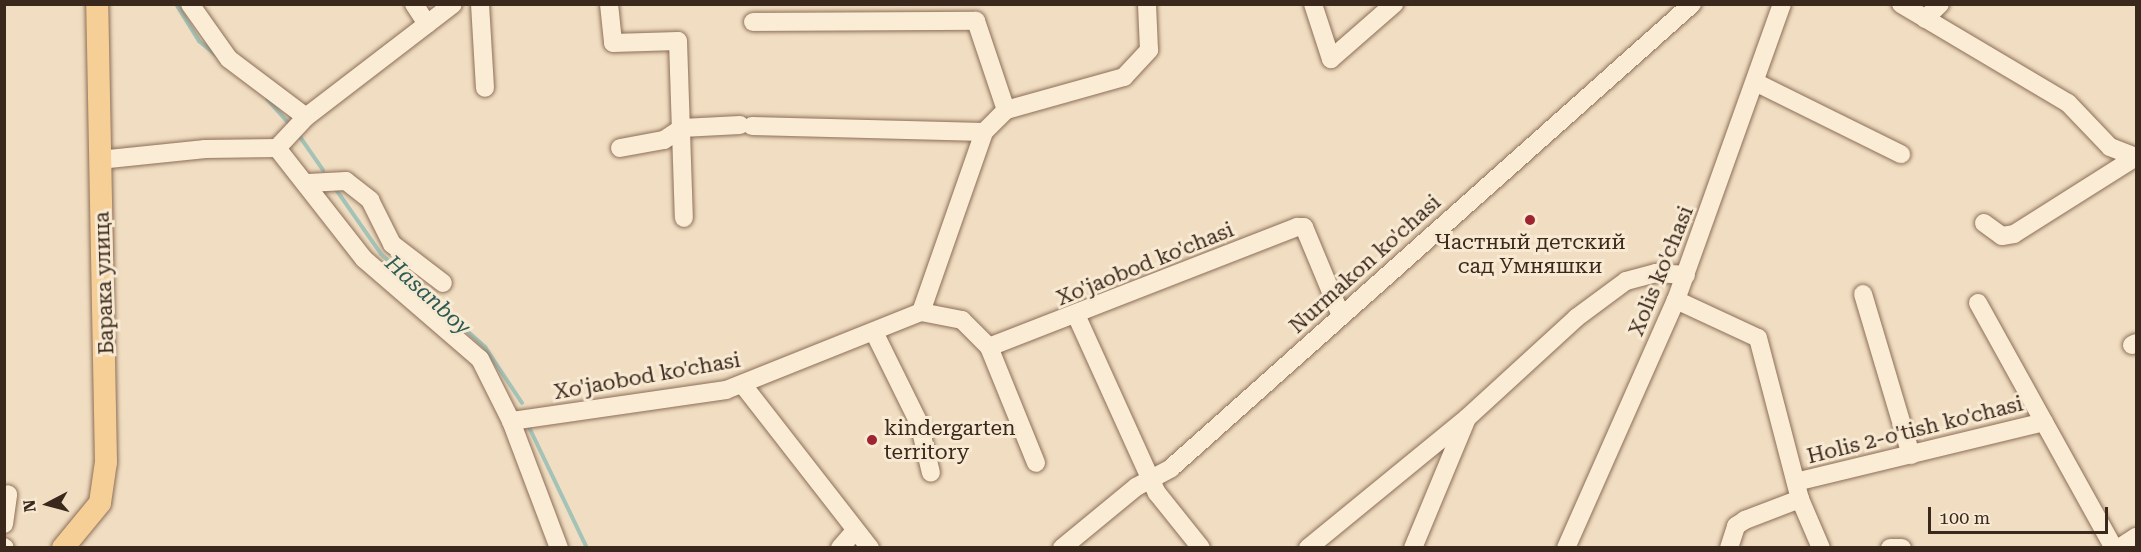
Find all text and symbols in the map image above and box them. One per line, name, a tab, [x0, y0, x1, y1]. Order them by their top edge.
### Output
street label: Nurmakon ko'chasi	[1284, 189, 1446, 339]
street label: Xolis ko'chasi	[1623, 202, 1699, 340]
street label: Барака улица	[89, 211, 119, 355]
marker: Частный детский сад Умняшки	[1523, 213, 1537, 227]
street label: Xo'jaobod ko'chasi	[1053, 217, 1237, 311]
place label: Частный детский сад Умняшки	[1435, 229, 1625, 279]
water label: Hasanboy	[380, 250, 476, 340]
street label: Xo'jaobod ko'chasi	[552, 347, 742, 405]
street label: Holis 2-o'tish ko'chasi	[1804, 391, 2026, 469]
place label: kindergarten territory	[884, 415, 1016, 465]
marker: kindergarten territory	[865, 433, 879, 447]
north arrow	[18, 474, 78, 534]
scale bar	[1931, 495, 2111, 533]
text: N	[20, 499, 40, 513]
text: 100 m	[1939, 507, 1990, 528]

